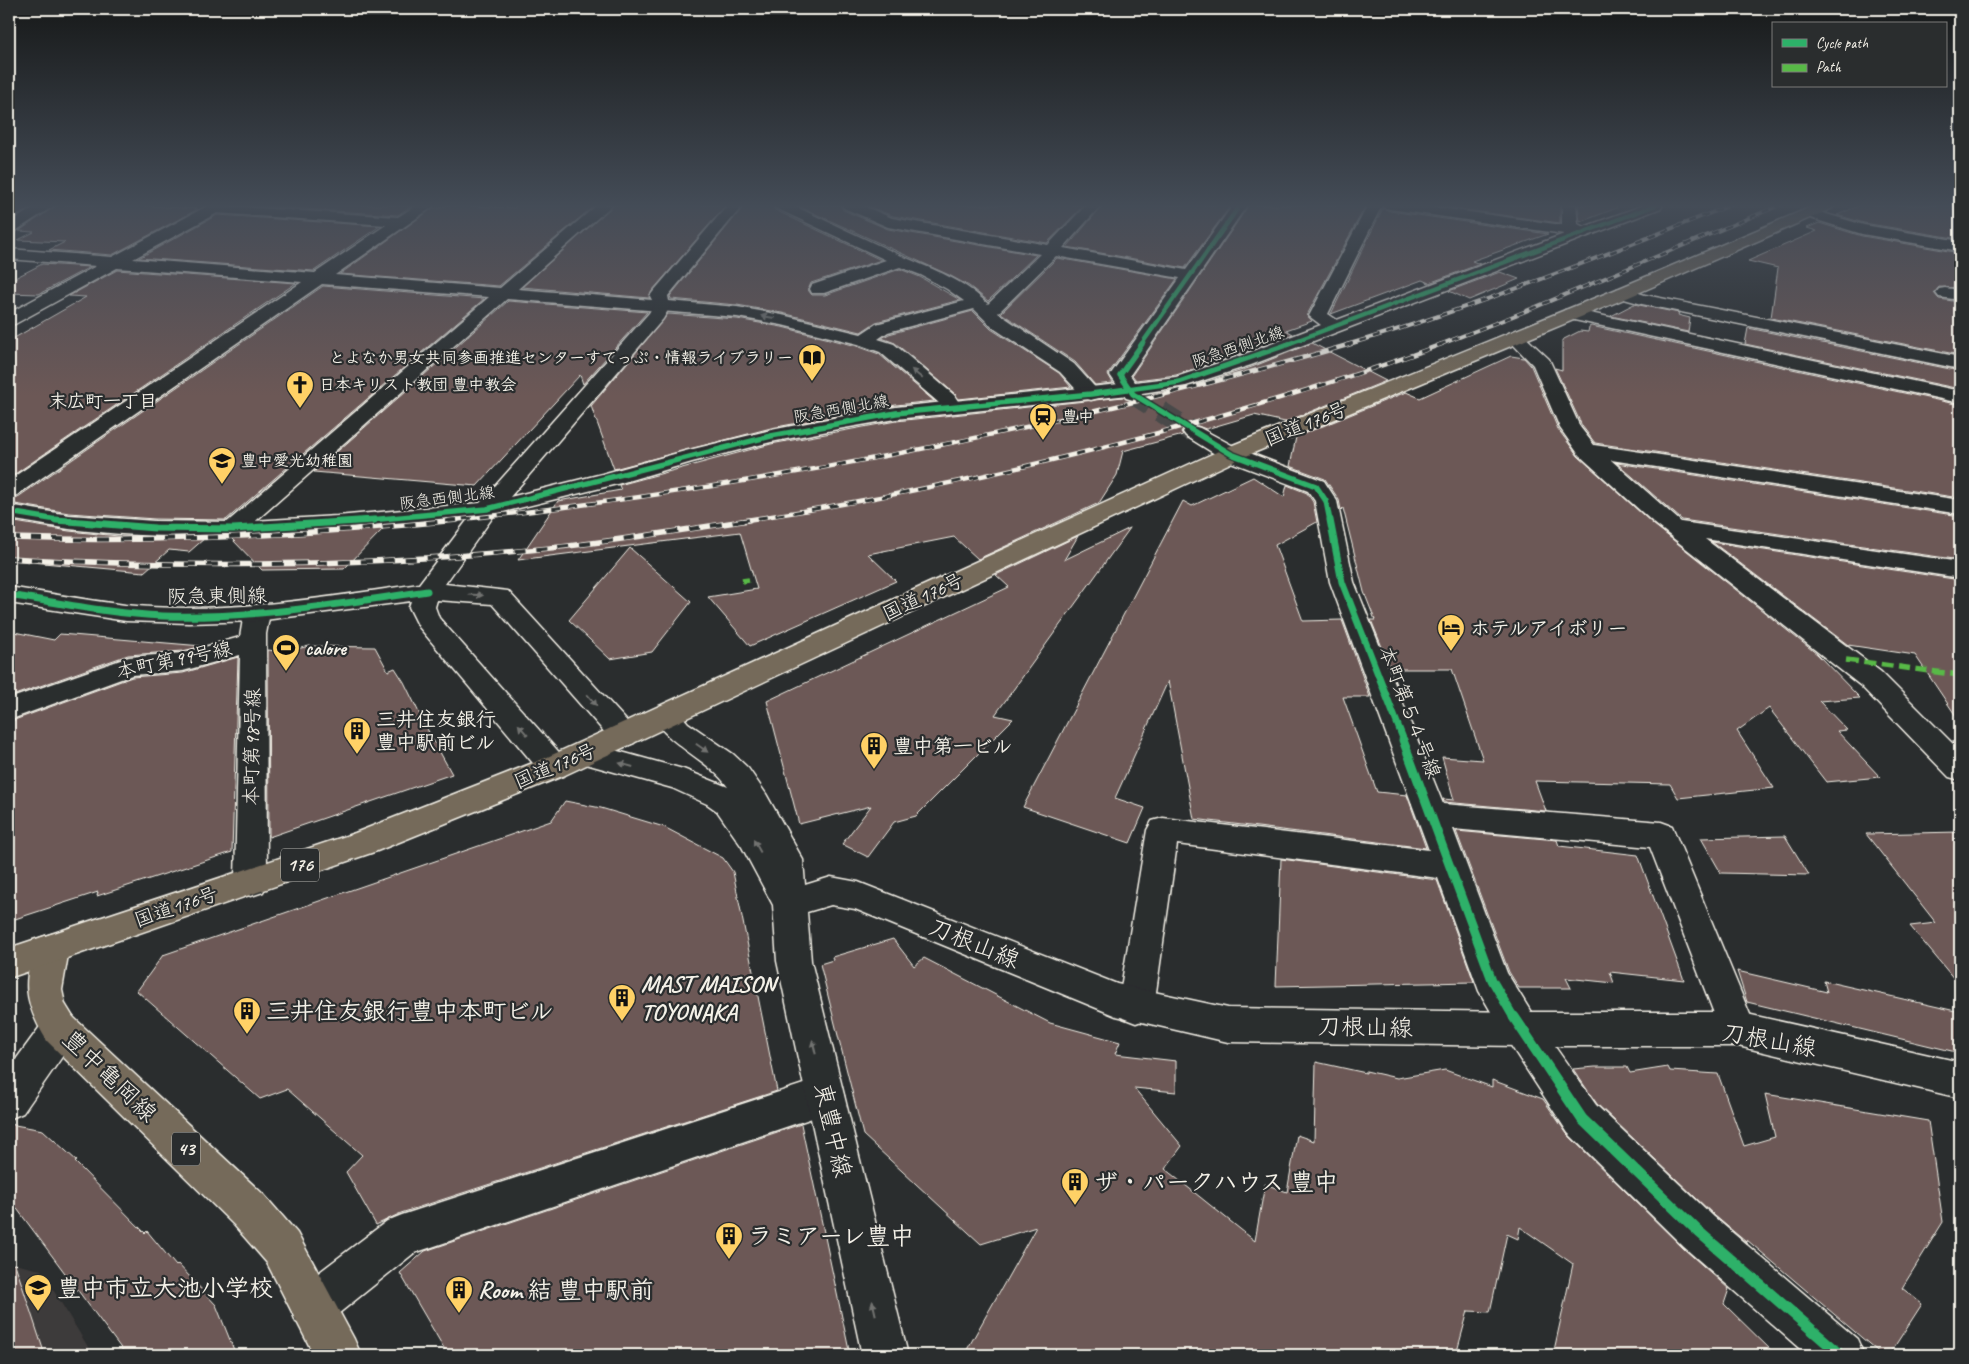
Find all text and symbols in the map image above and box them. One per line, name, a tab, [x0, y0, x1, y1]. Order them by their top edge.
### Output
legend	[1772, 22, 1946, 88]
text: Cycle path	[1816, 34, 1868, 53]
text: Path	[1816, 58, 1842, 77]
one-way arrow	[760, 313, 776, 321]
street label: 阪急西側北線	[1189, 322, 1287, 372]
library icon: とよなか男女共同参画推進センターすてっぷ・情報ライブラリー	[797, 343, 827, 382]
place label: とよなか男女共同参画推進センターすてっぷ・情報ライブラリー	[329, 348, 793, 368]
one-way arrow	[911, 369, 923, 380]
church icon: 日本キリスト教団 豊中教会	[285, 370, 315, 409]
place label: 日本キリスト教団 豊中教会	[319, 375, 516, 395]
district label: 末広町一丁目	[49, 390, 157, 412]
street label: 阪急西側北線	[792, 391, 890, 427]
street label: 国道176号	[1261, 396, 1351, 452]
station icon: 豊中	[1028, 402, 1058, 441]
place label: 豊中	[1062, 407, 1094, 427]
school or university icon: 豊中愛光幼稚園	[207, 446, 237, 485]
place label: 豊中愛光幼稚園	[241, 451, 353, 471]
street label: 阪急西側北線	[398, 482, 496, 514]
street label: 国道176号	[878, 567, 968, 627]
street label: 阪急東側線	[167, 583, 267, 609]
one-way arrow	[468, 591, 484, 599]
hotel icon: ホテルアイボリー	[1436, 613, 1466, 652]
place label: ホテルアイボリー	[1470, 616, 1628, 641]
sports icon: calore	[271, 633, 301, 672]
street label: 本町第99号線	[114, 636, 234, 684]
place label: calore	[305, 636, 347, 661]
street label: 本町第５４号線	[1373, 642, 1447, 782]
street label: 本町第98号線	[238, 688, 266, 806]
one-way arrow	[586, 694, 597, 707]
place label: 三井住友銀行 豊中駅前ビル	[376, 707, 496, 755]
building icon: 三井住友銀行 豊中駅前ビル	[342, 716, 372, 755]
one-way arrow	[517, 724, 528, 737]
building icon: 豊中第一ビル	[859, 731, 889, 770]
place label: 豊中第一ビル	[893, 734, 1013, 759]
street label: 国道176号	[510, 737, 600, 795]
one-way arrow	[696, 743, 709, 753]
one-way arrow	[618, 760, 633, 768]
one-way arrow	[753, 839, 761, 854]
road number: 176	[281, 848, 319, 882]
street label: 国道176号	[131, 881, 221, 933]
street label: 刀根山線	[924, 911, 1024, 975]
place label: MAST MAISON TOYONAKA	[641, 969, 780, 1027]
building icon: MAST MAISON TOYONAKA	[607, 983, 637, 1022]
building icon: 三井住友銀行豊中本町ビル	[232, 996, 262, 1035]
place label: 三井住友銀行豊中本町ビル	[266, 996, 554, 1026]
street label: 刀根山線	[1317, 1011, 1413, 1043]
street label: 刀根山線	[1719, 1017, 1819, 1063]
street label: 豊中亀岡線	[56, 1024, 164, 1128]
one-way arrow	[810, 1040, 818, 1055]
street label: 東豊中線	[808, 1080, 858, 1180]
road number: 43	[172, 1132, 200, 1166]
building icon: ザ・パークハウス 豊中	[1060, 1167, 1090, 1206]
place label: ザ・パークハウス 豊中	[1094, 1167, 1338, 1197]
building icon: ラミアーレ豊中	[714, 1221, 744, 1260]
place label: ラミアーレ豊中	[748, 1221, 914, 1251]
school or university icon: 豊中市立大池小学校	[23, 1273, 53, 1312]
place label: 豊中市立大池小学校	[57, 1273, 273, 1303]
building icon: Room 結 豊中駅前	[444, 1275, 474, 1314]
place label: Room 結 豊中駅前	[478, 1275, 653, 1305]
one-way arrow	[870, 1300, 878, 1315]

